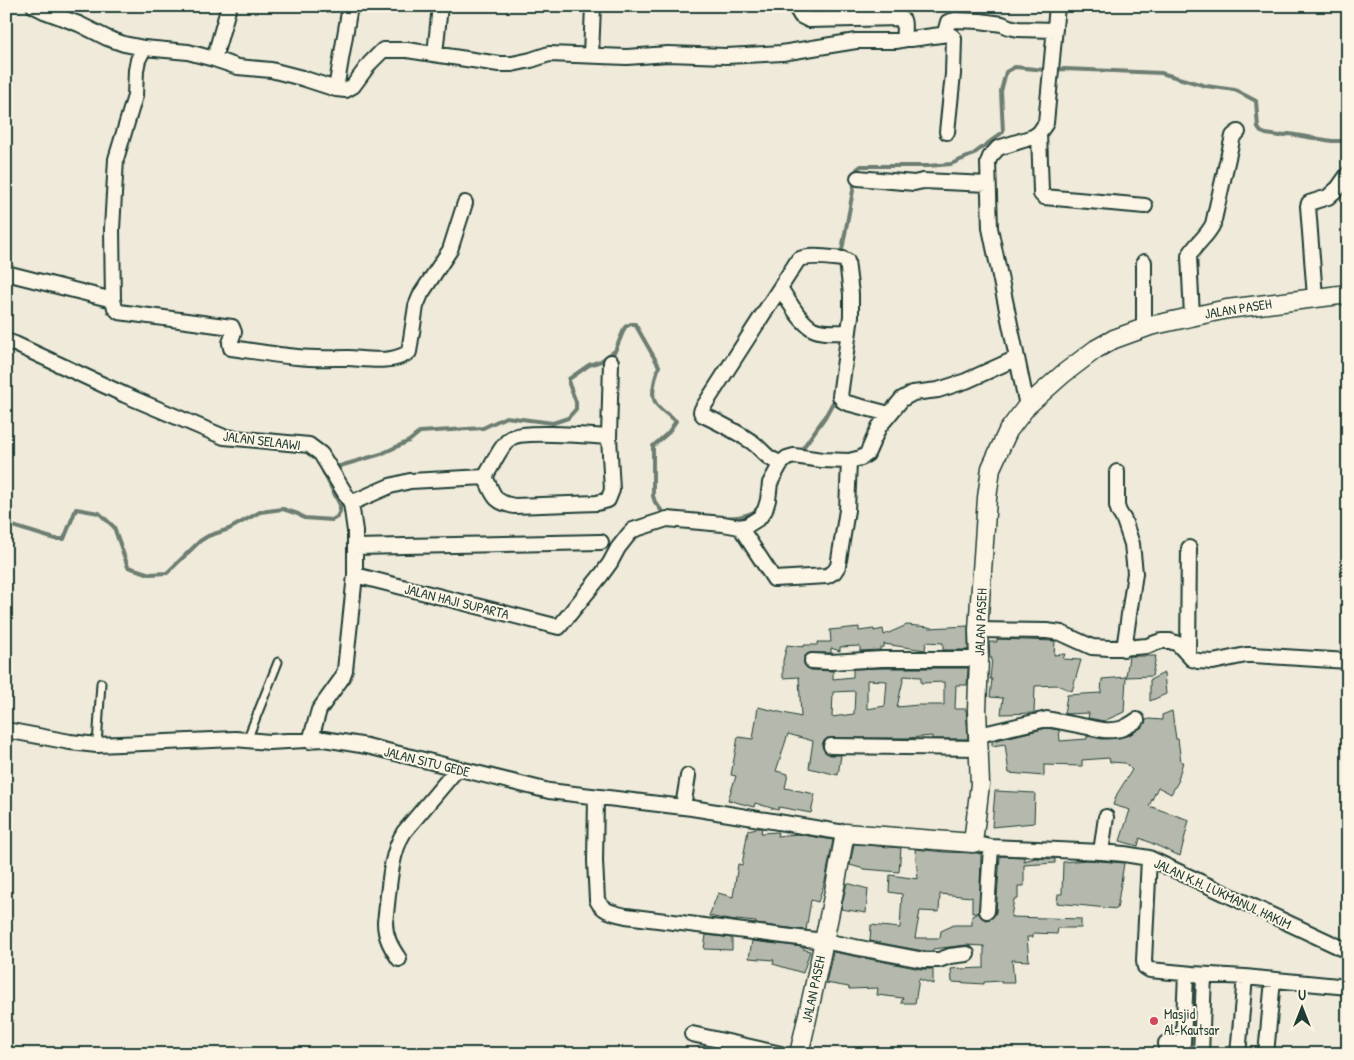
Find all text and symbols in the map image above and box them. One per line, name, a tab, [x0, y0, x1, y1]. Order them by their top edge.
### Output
street label: JALAN PASEH	[1203, 293, 1273, 323]
street label: JALAN SELAAWI	[222, 426, 302, 454]
street label: JALAN HAJI SUPARTA	[403, 579, 511, 623]
street label: JALAN PASEH	[969, 588, 991, 656]
street label: JALAN SITU GEDE	[382, 741, 472, 781]
street label: JALAN K.H. LUKMANUL HAKIM	[1151, 853, 1295, 933]
street label: JALAN PASEH	[797, 954, 829, 1024]
north arrow	[1276, 982, 1326, 1032]
text: U	[1298, 985, 1306, 1004]
place label: Masjid Al-Kautsar	[1164, 1004, 1220, 1039]
marker: Masjid Al-Kautsar	[1148, 1015, 1160, 1027]

